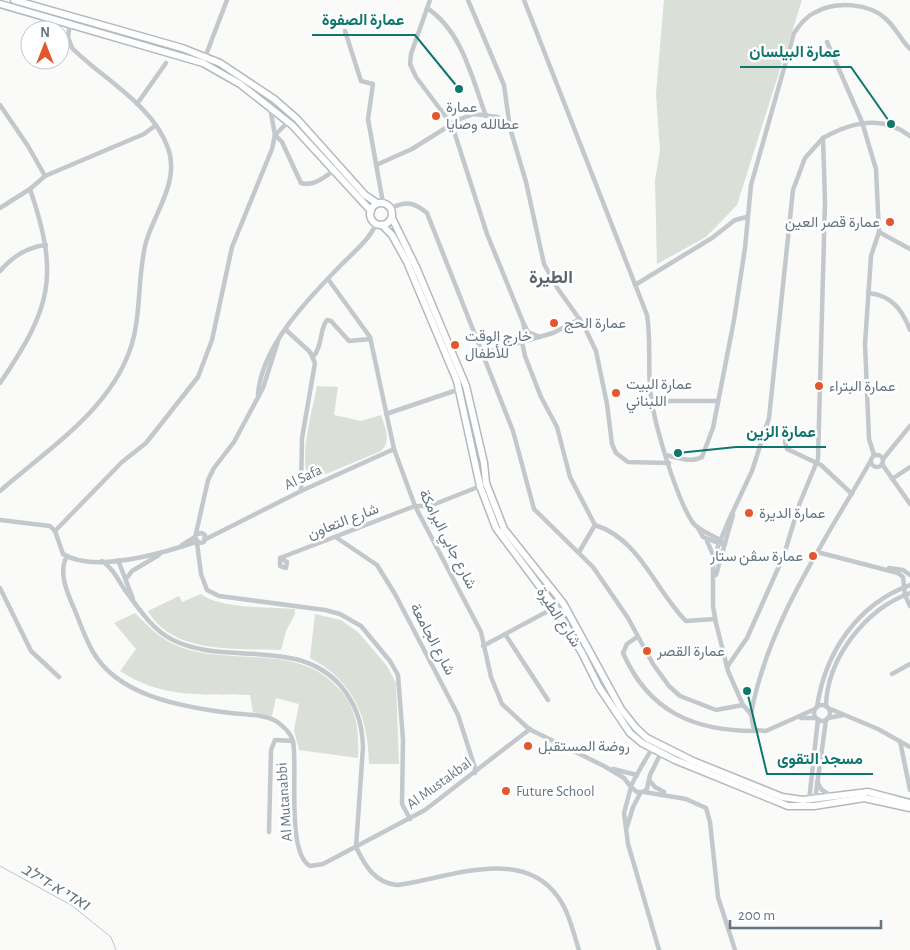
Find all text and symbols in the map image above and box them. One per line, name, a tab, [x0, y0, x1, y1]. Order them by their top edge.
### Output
callout: عمارة الصفوة	[312, 4, 415, 35]
text: عمارة الصفوة	[322, 12, 404, 30]
north arrow	[20, 20, 70, 70]
text: N	[40, 26, 50, 40]
callout: عمارة البيلسان	[740, 36, 851, 67]
text: عمارة البيلسان	[749, 44, 841, 62]
place label: عمارة عطالله وصايا	[446, 100, 519, 133]
marker: عمارة عطالله وصايا	[430, 110, 442, 122]
place label: عمارة قصر العين	[785, 215, 880, 232]
marker: عمارة قصر العين	[884, 216, 896, 228]
district label: الطيرة	[529, 269, 573, 288]
place label: عمارة الحج	[564, 316, 626, 334]
marker: عمارة الحج	[548, 317, 560, 329]
place label: خارج الوقت للأطفال	[465, 329, 532, 362]
marker: خارج الوقت للأطفال	[449, 339, 461, 351]
place label: عمارة البيت اللبناني	[626, 377, 692, 414]
place label: عمارة البتراء	[829, 379, 896, 395]
marker: عمارة البتراء	[813, 380, 825, 392]
marker: عمارة البيت اللبناني	[610, 387, 622, 399]
callout: عمارة الزين	[736, 416, 826, 447]
text: عمارة الزين	[746, 424, 816, 442]
street label: Al Safa	[282, 462, 324, 493]
street label: شارع جابي البرامكة	[412, 487, 479, 594]
street label: شارع التعاون	[305, 501, 382, 545]
place label: عمارة الديرة	[759, 506, 826, 522]
marker: عمارة الديرة	[743, 507, 755, 519]
place label: عمارة سڤن ستار	[709, 549, 803, 566]
marker: عمارة سڤن ستار	[807, 550, 819, 562]
street label: شارع الطيرة	[531, 585, 584, 652]
street label: شارع الجامعة	[405, 601, 458, 679]
place label: عمارة القصر	[656, 644, 725, 660]
marker: عمارة القصر	[641, 645, 653, 657]
place label: روضة المستقبل	[538, 739, 630, 755]
marker: روضة المستقبل	[522, 740, 534, 752]
callout: مسجد التقوى	[767, 743, 873, 774]
text: مسجد التقوى	[777, 751, 863, 769]
street label: Al Mustakbal	[404, 755, 475, 812]
street label: Al Mutanabbi	[274, 762, 295, 842]
place label: Future School	[516, 784, 595, 799]
marker: Future School	[500, 785, 512, 797]
water label: ואדי א-דילב	[19, 861, 93, 914]
scale bar	[730, 898, 881, 930]
text: 200 m	[738, 908, 775, 923]

